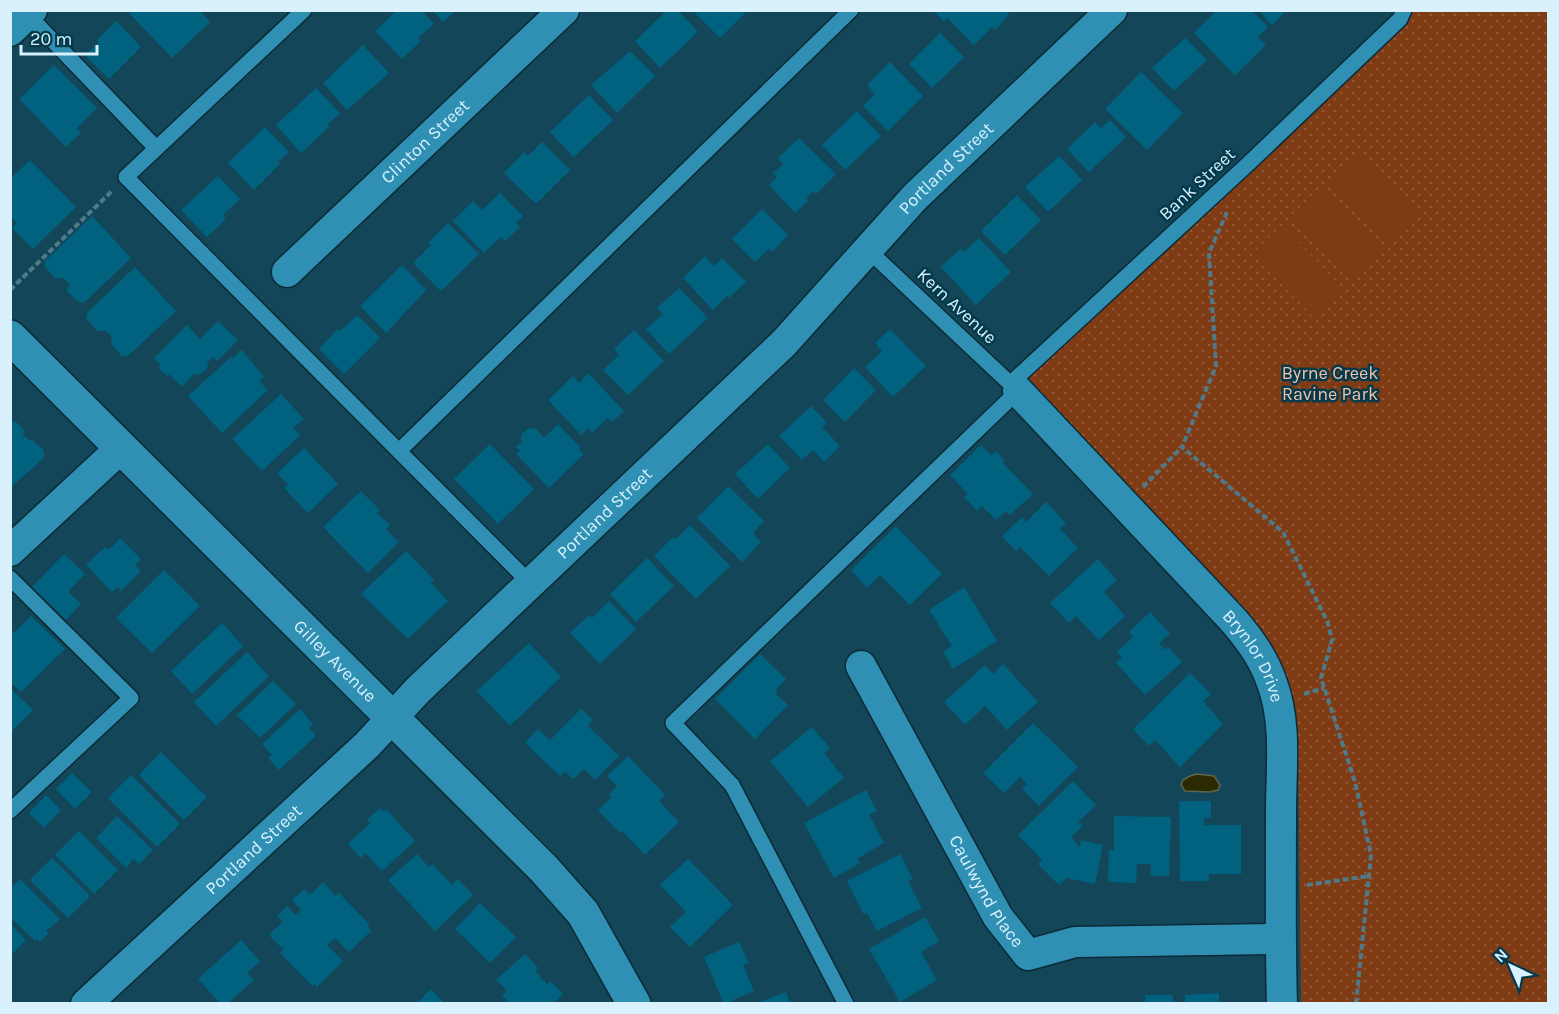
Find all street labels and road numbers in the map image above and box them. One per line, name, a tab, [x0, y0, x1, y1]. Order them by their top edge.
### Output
street label: Clinton Street	[376, 94, 474, 188]
street label: Portland Street	[894, 117, 998, 219]
street label: Bank Street	[1154, 143, 1240, 225]
street label: Kern Avenue	[913, 263, 1001, 349]
street label: Portland Street	[552, 463, 657, 564]
street label: Brynlor Drive	[1218, 605, 1288, 705]
street label: Gilley Avenue	[289, 615, 381, 707]
street label: Portland Street	[201, 799, 307, 899]
street label: Caulwynd Place	[944, 831, 1029, 952]

